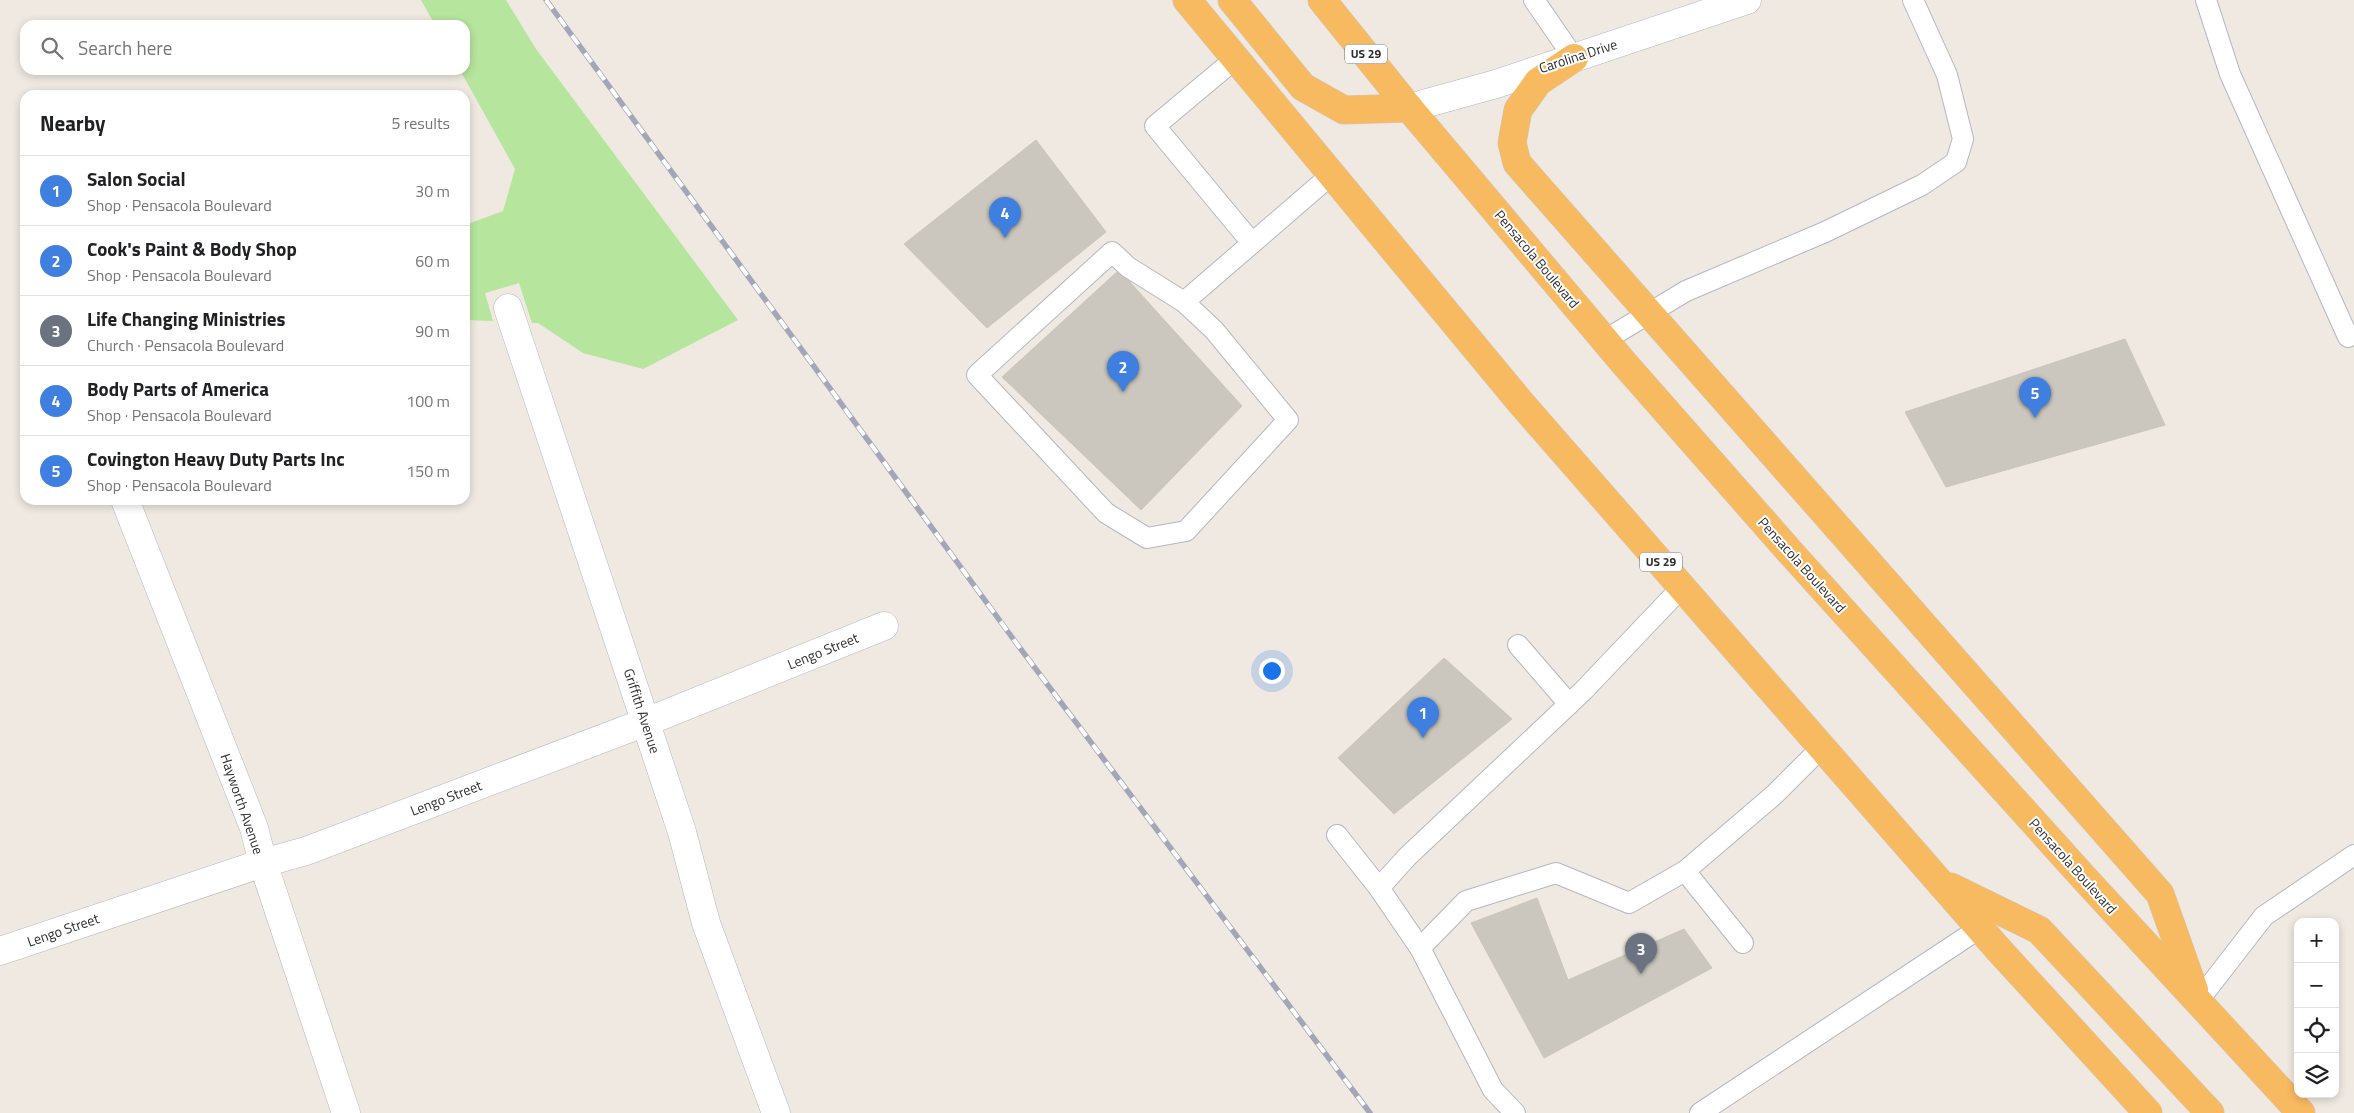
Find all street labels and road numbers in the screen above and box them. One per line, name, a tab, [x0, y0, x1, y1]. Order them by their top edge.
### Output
street label: Carolina Drive	[1536, 33, 1620, 78]
road number: US 29	[1345, 44, 1387, 64]
street label: Pensacola Boulevard	[1490, 205, 1585, 312]
street label: Pensacola Boulevard	[1754, 512, 1851, 617]
road number: US 29	[1640, 552, 1682, 572]
street label: Lengo Street	[784, 627, 862, 674]
street label: Griffith Avenue	[619, 666, 666, 756]
street label: Hayworth Avenue	[215, 751, 270, 857]
street label: Lengo Street	[407, 774, 485, 821]
street label: Pensacola Boulevard	[2025, 813, 2122, 918]
street label: Lengo Street	[24, 907, 102, 952]

